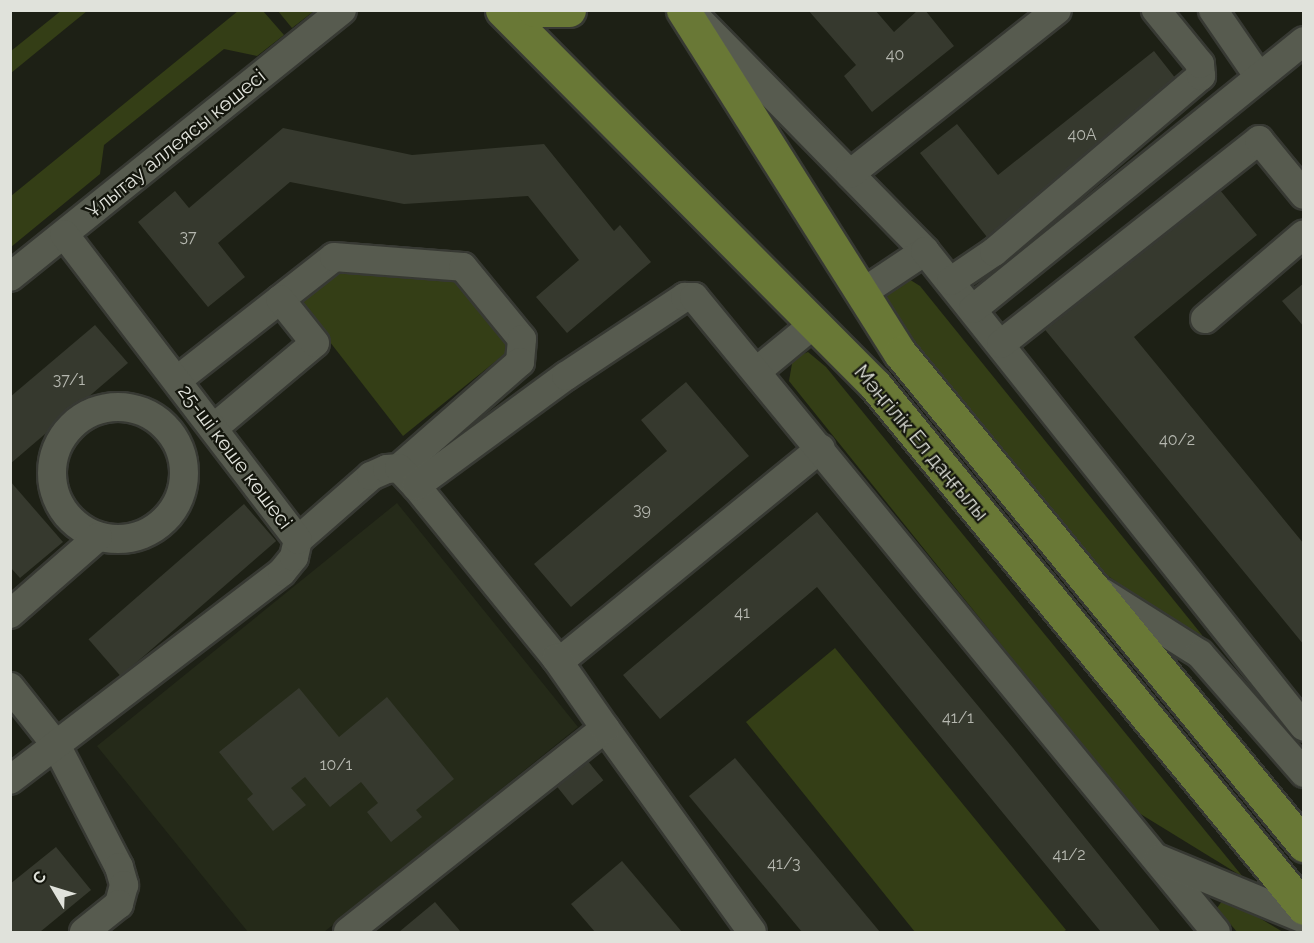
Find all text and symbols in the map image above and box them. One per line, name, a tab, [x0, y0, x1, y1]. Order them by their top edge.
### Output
house number: 40	[886, 45, 904, 65]
street label: Ұлытау аллеясы көшесі	[81, 64, 271, 224]
house number: 40А	[1067, 125, 1097, 145]
house number: 37	[179, 227, 197, 247]
street label: Мәңгілік Ел даңғылы	[849, 360, 993, 526]
house number: 37/1	[53, 370, 85, 390]
street label: 25-ші көше көшесі	[173, 380, 297, 534]
house number: 40/2	[1159, 430, 1195, 450]
house number: 39	[633, 500, 651, 520]
house number: 41	[734, 603, 750, 623]
house number: 41/1	[942, 708, 974, 728]
house number: 10/1	[320, 755, 352, 775]
house number: 41/2	[1052, 845, 1086, 865]
house number: 41/3	[767, 854, 801, 874]
north arrow	[24, 859, 84, 919]
text: С	[29, 867, 50, 888]

